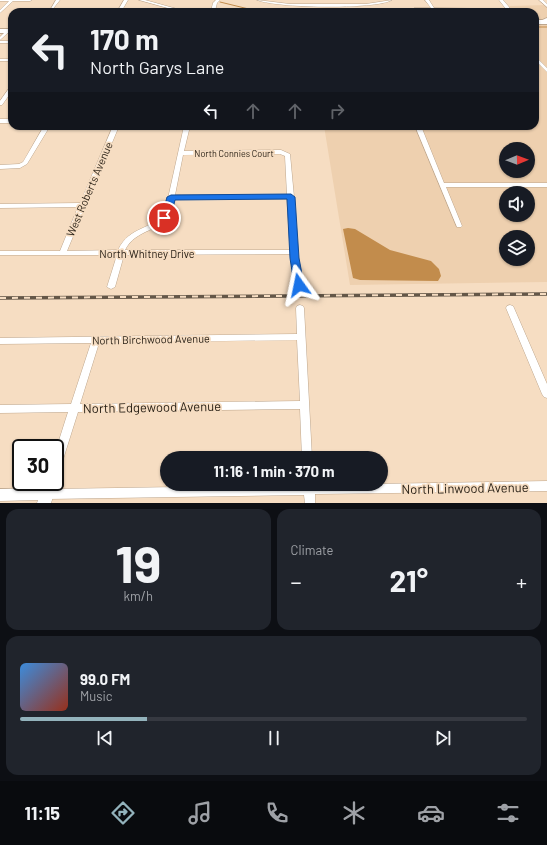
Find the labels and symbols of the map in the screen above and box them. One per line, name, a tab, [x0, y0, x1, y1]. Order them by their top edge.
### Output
street label: West Roberts Avenue	[63, 140, 115, 238]
north arrow	[499, 142, 535, 178]
street label: North Connies Court	[194, 148, 274, 159]
pin	[147, 201, 181, 235]
street label: North Whitney Drive	[99, 247, 195, 260]
position arrow	[278, 264, 320, 306]
street label: North Birchwood Avenue	[92, 331, 210, 347]
street label: North Edgewood Avenue	[83, 398, 221, 416]
speed limit sign: 30	[12, 439, 64, 491]
street label: North Linwood Avenue	[401, 479, 529, 497]

